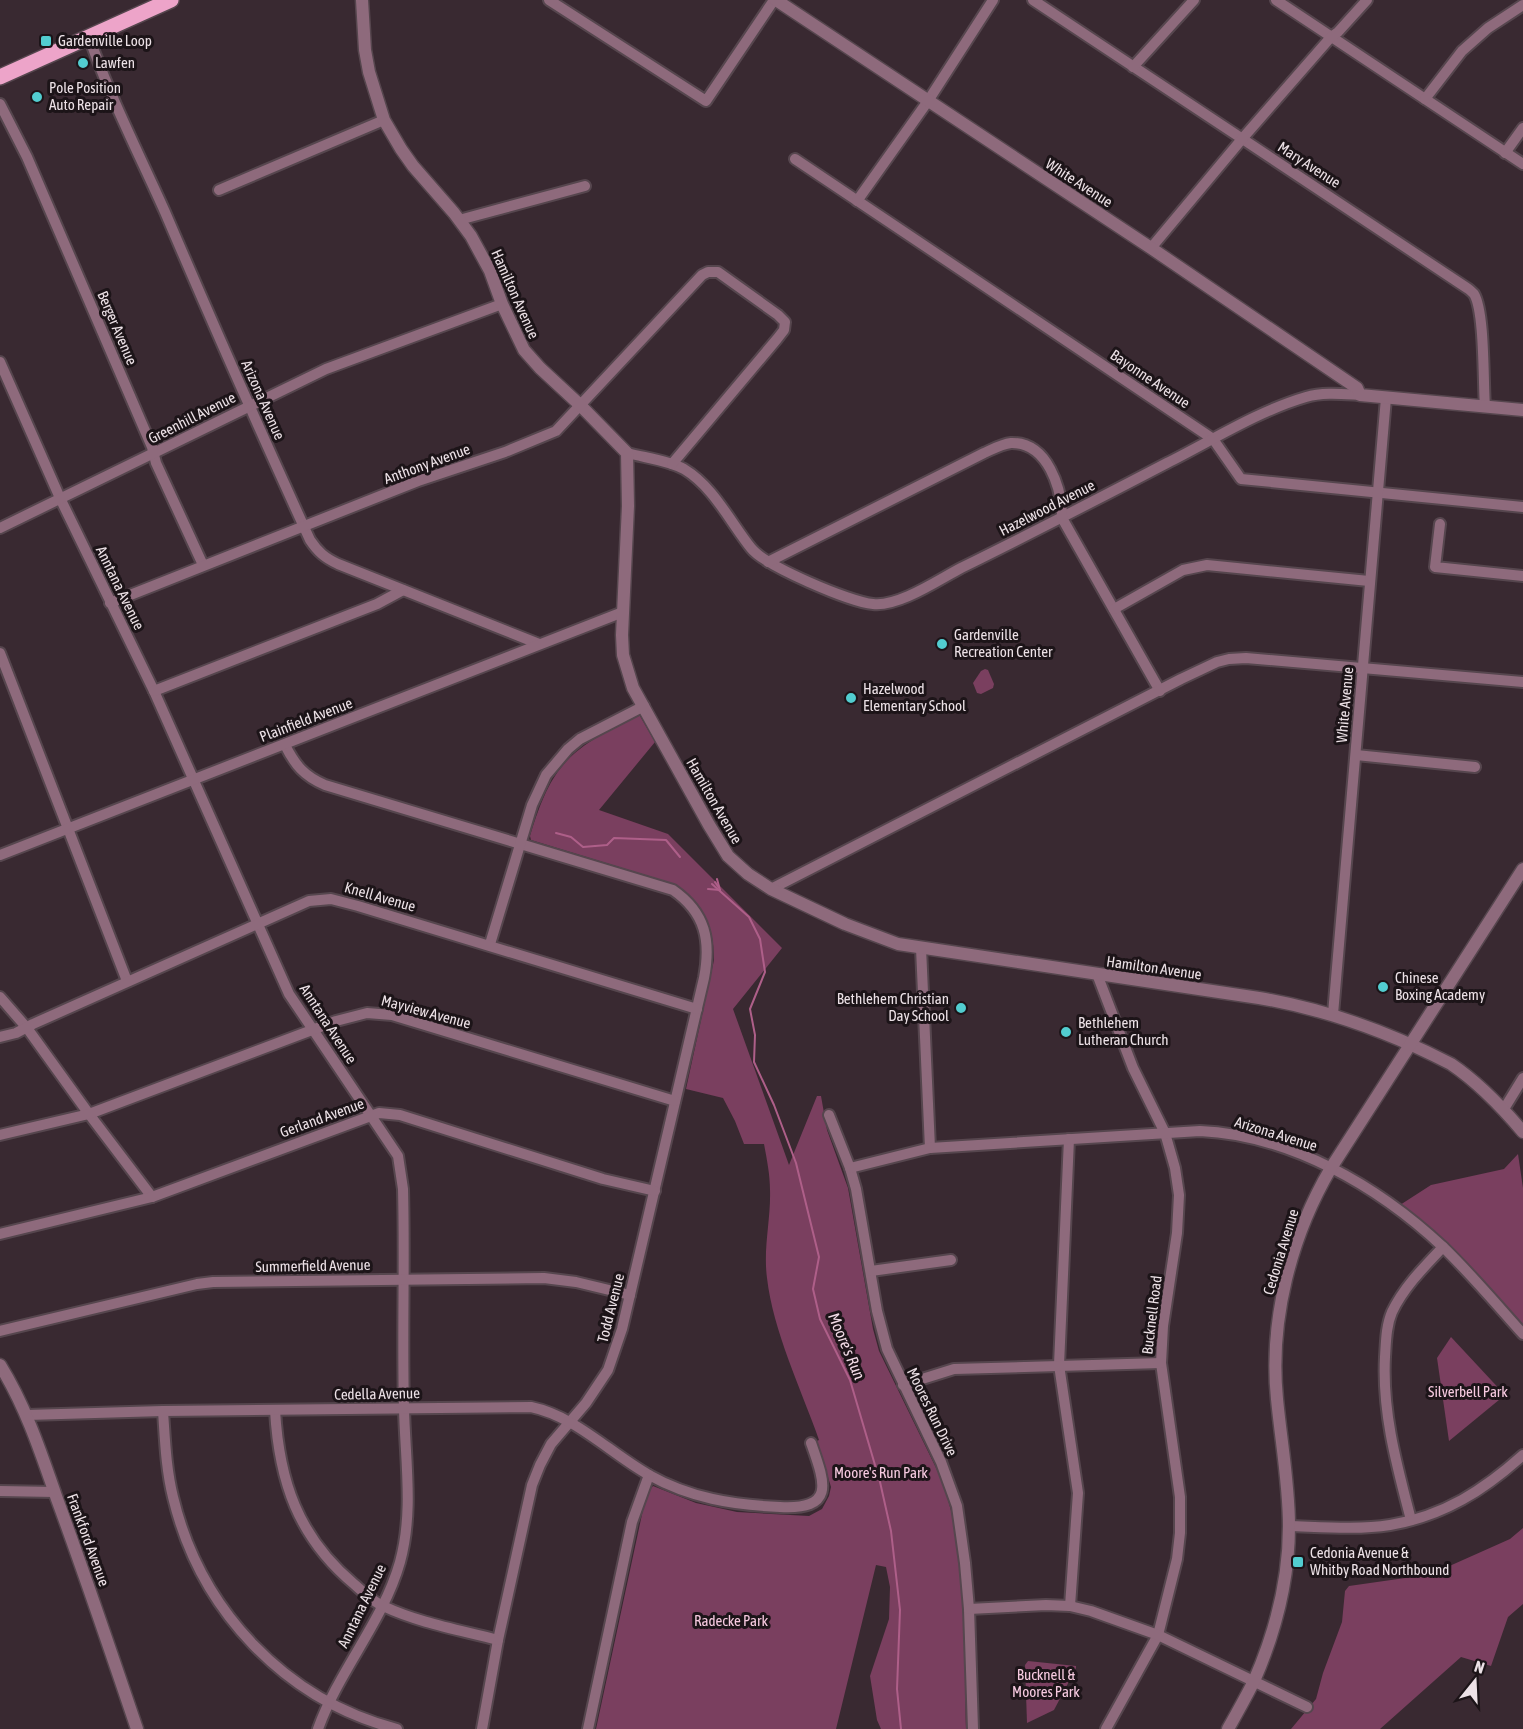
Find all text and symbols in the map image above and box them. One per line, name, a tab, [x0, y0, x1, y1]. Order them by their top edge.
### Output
place label: Gardenville Loop	[58, 32, 152, 49]
marker: Gardenville Loop	[39, 34, 53, 48]
place label: Lawfen	[95, 54, 135, 71]
marker: Lawfen	[76, 56, 90, 70]
place label: Pole Position Auto Repair	[49, 79, 121, 113]
marker: Pole Position Auto Repair	[30, 90, 44, 104]
street label: Mary Avenue	[1275, 138, 1344, 191]
street label: White Avenue	[1043, 155, 1116, 211]
street label: Hamilton Avenue	[488, 246, 543, 341]
street label: Berger Avenue	[94, 288, 141, 368]
street label: Bayonne Avenue	[1107, 346, 1193, 411]
street label: Arizona Avenue	[238, 357, 289, 442]
street label: Greenhill Avenue	[145, 388, 238, 447]
street label: Anthony Avenue	[381, 440, 472, 487]
street label: Hazelwood Avenue	[996, 476, 1098, 539]
street label: Anntana Avenue	[93, 543, 148, 633]
place label: Gardenville Recreation Center	[954, 626, 1053, 660]
marker: Gardenville Recreation Center	[935, 637, 949, 651]
street label: White Avenue	[1333, 666, 1356, 744]
place label: Hazelwood Elementary School	[863, 680, 966, 714]
marker: Hazelwood Elementary School	[844, 691, 858, 705]
street label: Plainfield Avenue	[257, 694, 355, 745]
street label: Hamilton Avenue	[683, 755, 746, 847]
street label: Knell Avenue	[343, 878, 418, 915]
street label: Hamilton Avenue	[1105, 952, 1203, 983]
place label: Chinese Boxing Academy	[1395, 969, 1485, 1003]
marker: Chinese Boxing Academy	[1376, 980, 1390, 994]
street label: Anntana Avenue	[297, 981, 360, 1067]
place label: Bethlehem Christian Day School	[837, 990, 949, 1024]
street label: Mayview Avenue	[379, 991, 473, 1032]
marker: Bethlehem Christian Day School	[954, 1001, 968, 1015]
place label: Bethlehem Lutheran Church	[1078, 1014, 1168, 1048]
marker: Bethlehem Lutheran Church	[1059, 1025, 1073, 1039]
street label: Gerland Avenue	[278, 1094, 366, 1141]
street label: Arizona Avenue	[1233, 1113, 1320, 1154]
street label: Cedonia Avenue	[1259, 1207, 1302, 1297]
street label: Summerfield Avenue	[255, 1256, 371, 1275]
street label: Todd Avenue	[594, 1271, 627, 1344]
street label: Bucknell Road	[1138, 1275, 1165, 1355]
water label: Moore's Run	[825, 1310, 869, 1382]
street label: Moores Run Drive	[904, 1365, 961, 1459]
park label: Silverbell Park	[1428, 1383, 1508, 1400]
street label: Cedella Avenue	[334, 1384, 420, 1403]
park label: Moore's Run Park	[834, 1464, 928, 1481]
street label: Frankford Avenue	[64, 1491, 113, 1588]
place label: Cedonia Avenue & Whitby Road Northbound	[1310, 1544, 1449, 1578]
marker: Cedonia Avenue & Whitby Road Northbound	[1291, 1555, 1305, 1569]
street label: Anntana Avenue	[334, 1561, 389, 1650]
park label: Radecke Park	[694, 1612, 768, 1629]
north arrow	[1445, 1651, 1505, 1711]
text: N	[1472, 1657, 1487, 1677]
park label: Bucknell & Moores Park	[1012, 1666, 1080, 1700]

